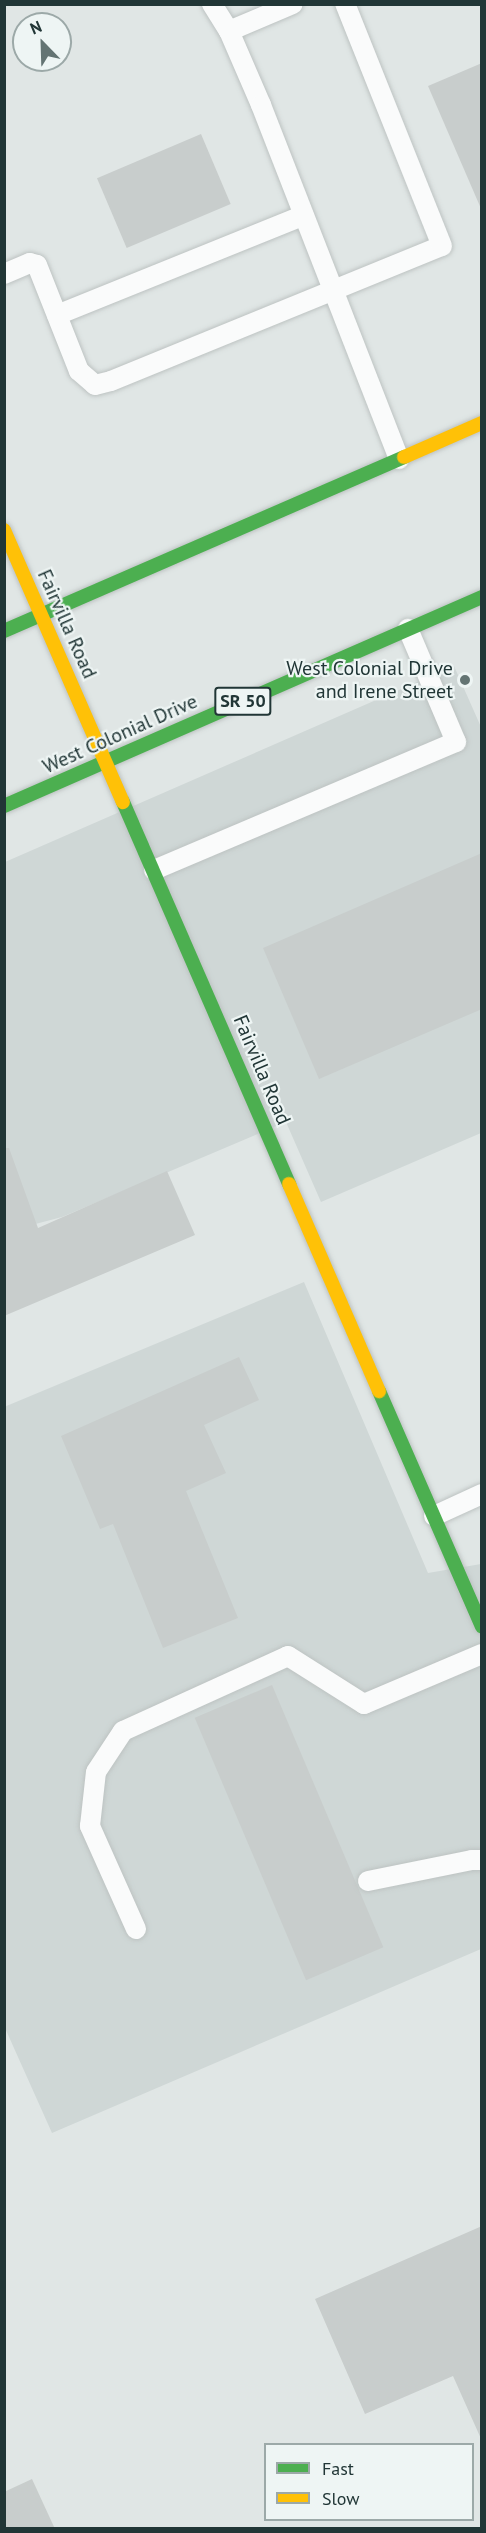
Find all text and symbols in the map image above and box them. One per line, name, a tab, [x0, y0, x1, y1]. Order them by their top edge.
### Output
north arrow	[12, 12, 72, 72]
text: N	[27, 16, 44, 39]
street label: Fairvilla Road	[32, 566, 102, 682]
place label: West Colonial Drive and Irene Street	[286, 656, 453, 703]
marker: West Colonial Drive and Irene Street	[458, 673, 472, 687]
road number: SR 50	[213, 686, 273, 716]
street label: West Colonial Drive	[39, 689, 201, 779]
street label: Fairvilla Road	[228, 1012, 296, 1128]
legend	[264, 2443, 474, 2521]
text: Fast	[322, 2457, 354, 2480]
text: Slow	[322, 2487, 360, 2510]

